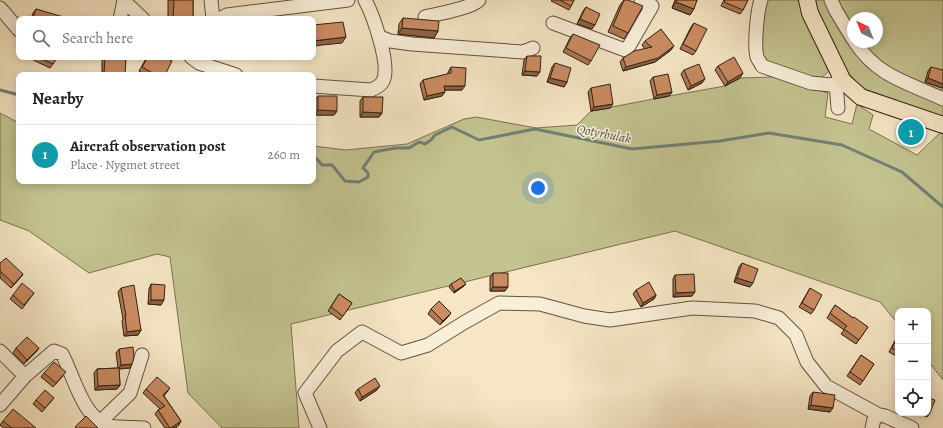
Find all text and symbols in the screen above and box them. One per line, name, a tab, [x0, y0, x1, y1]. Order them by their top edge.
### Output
north arrow	[847, 12, 883, 48]
search box	[16, 16, 316, 60]
icon: search	[30, 27, 52, 49]
text: Search here	[62, 28, 133, 48]
text: Nearby	[32, 87, 83, 110]
pin: 1	[898, 117, 924, 147]
water label: Qotyrbulak	[575, 120, 633, 147]
text: Aircraft observation post	[70, 136, 226, 156]
text: 1	[43, 146, 47, 163]
text: 260 m	[267, 146, 300, 163]
text: Place · Nygmet street	[70, 156, 180, 173]
your location	[528, 178, 548, 198]
map controls	[895, 308, 931, 416]
button: +	[895, 308, 931, 344]
button: −	[895, 344, 931, 380]
button: locate	[895, 380, 931, 416]

